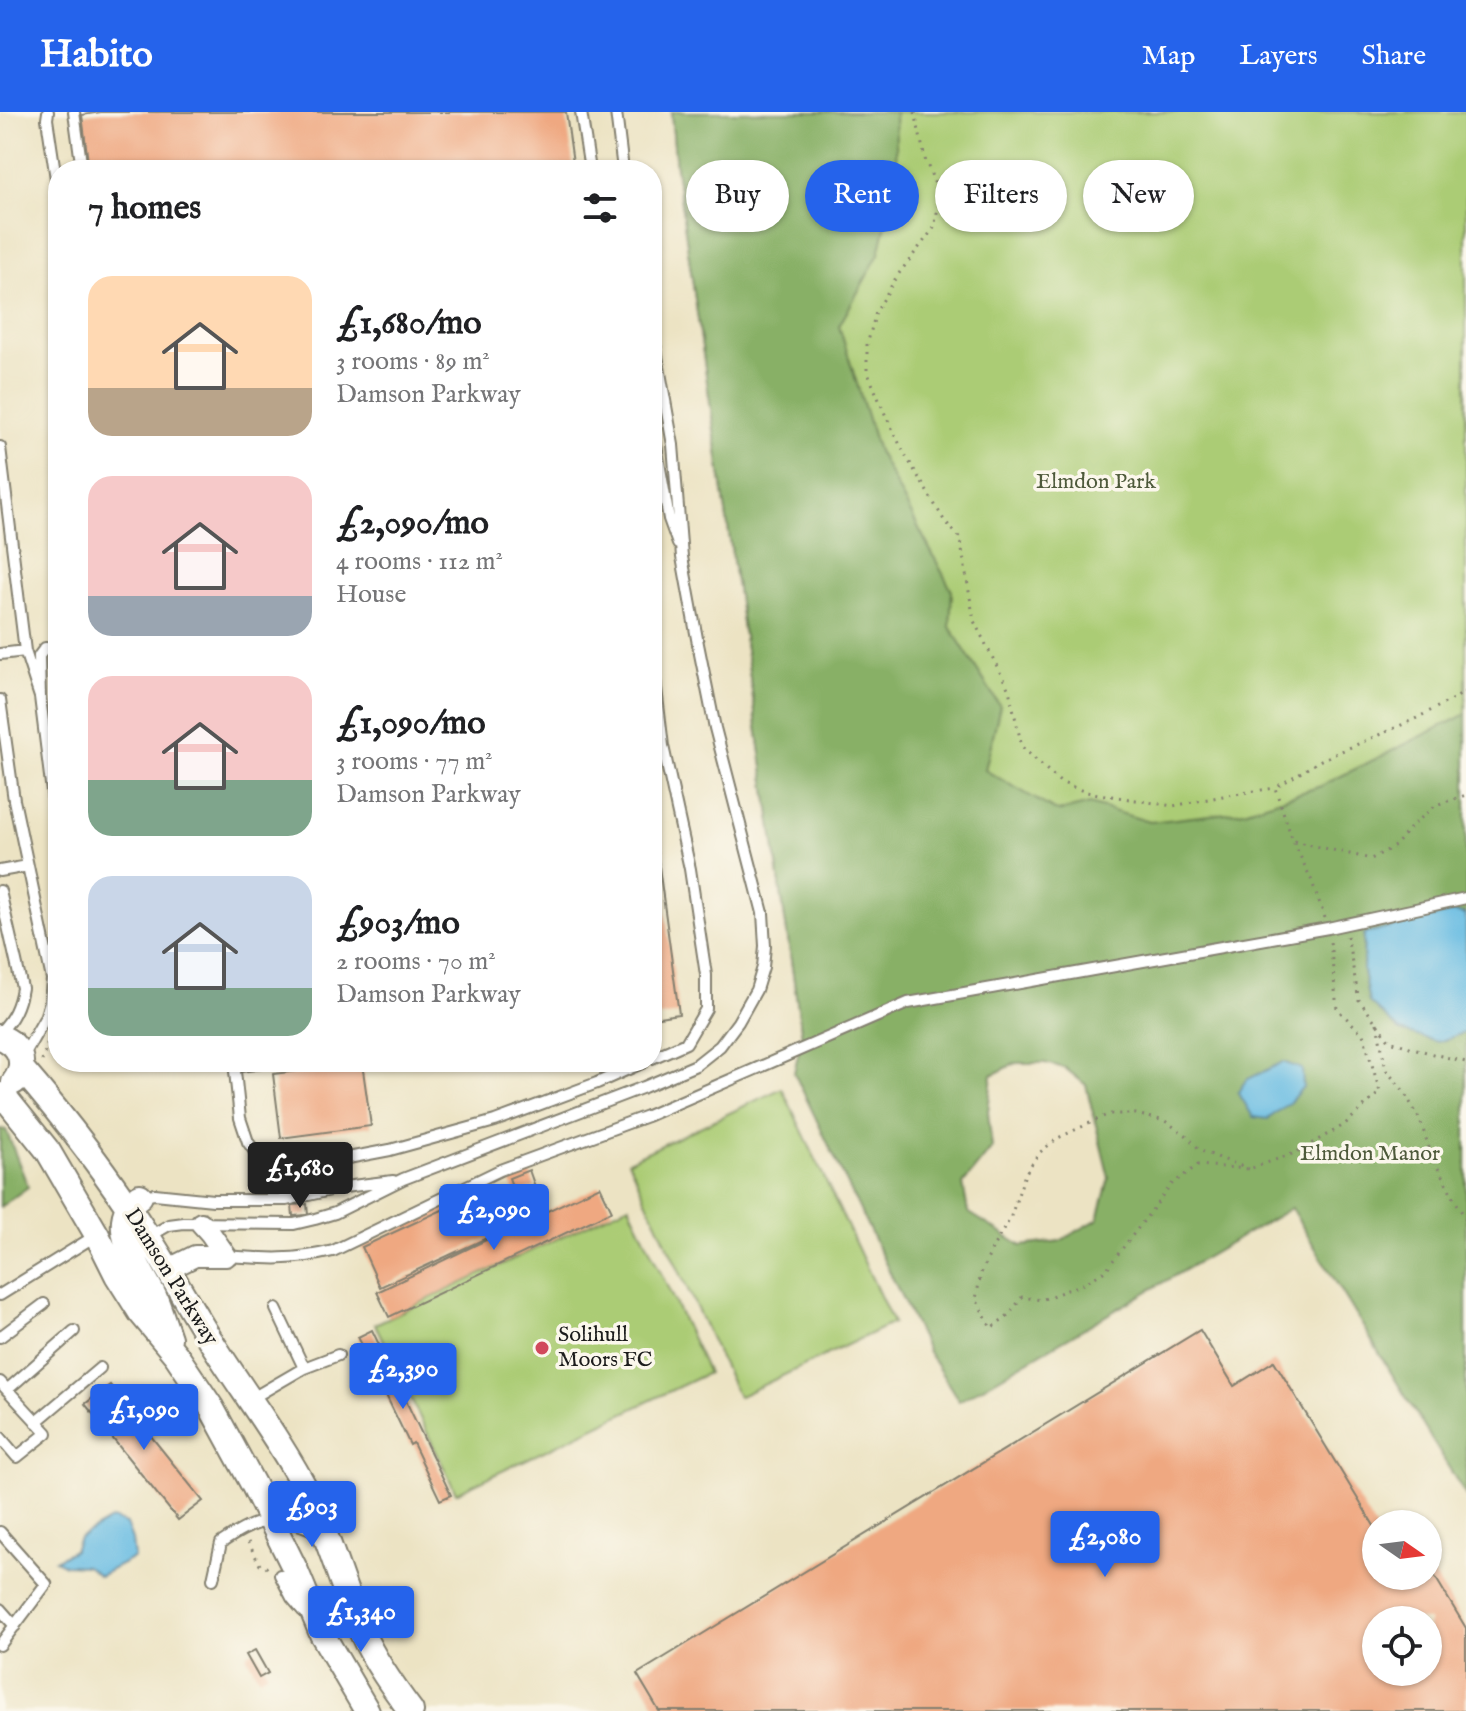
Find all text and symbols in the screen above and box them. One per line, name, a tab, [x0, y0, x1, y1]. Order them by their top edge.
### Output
text: Habito	[40, 32, 153, 80]
text: Map	[1142, 39, 1195, 74]
text: Layers	[1239, 39, 1318, 74]
text: Share	[1362, 39, 1426, 74]
chip: Buy	[686, 160, 789, 232]
chip: Rent	[805, 160, 919, 232]
chip: Filters	[935, 160, 1067, 232]
chip: New	[1083, 160, 1194, 232]
icon: filters	[578, 186, 622, 230]
text: 7 homes	[88, 187, 201, 230]
text: £1,680/mo	[336, 302, 482, 345]
icon: home	[152, 308, 248, 404]
text: 3 rooms · 89 m²	[336, 345, 490, 378]
text: Damson Parkway	[336, 378, 521, 411]
park label: Elmdon Park	[1036, 468, 1156, 496]
text: £2,090/mo	[336, 502, 489, 545]
icon: home	[152, 508, 248, 604]
text: 4 rooms · 112 m²	[336, 545, 503, 578]
text: House	[336, 578, 406, 611]
text: £1,090/mo	[336, 702, 486, 745]
icon: home	[152, 708, 248, 804]
text: 3 rooms · 77 m²	[336, 745, 493, 778]
text: Damson Parkway	[336, 778, 521, 811]
text: £903/mo	[336, 902, 460, 945]
icon: home	[152, 908, 248, 1004]
text: 2 rooms · 70 m²	[336, 945, 496, 978]
text: Damson Parkway	[336, 978, 521, 1011]
park label: Elmdon Manor	[1300, 1140, 1440, 1168]
pin: £1,680	[235, 1142, 365, 1210]
text: £1,680	[266, 1151, 334, 1184]
pin: £2,090	[429, 1184, 559, 1252]
text: £2,090	[457, 1193, 531, 1226]
street label: Damson Parkway	[118, 1203, 224, 1351]
place label: Solihull Moors FC	[558, 1321, 652, 1374]
marker: Solihull Moors FC	[533, 1339, 551, 1357]
pin: £2,390	[338, 1343, 468, 1411]
text: £2,390	[368, 1352, 438, 1385]
pin: £1,090	[79, 1384, 209, 1452]
text: £1,090	[108, 1393, 180, 1426]
pin: £903	[265, 1481, 359, 1549]
text: £903	[286, 1490, 338, 1523]
north arrow	[1362, 1510, 1442, 1590]
map controls	[1362, 1510, 1442, 1686]
pin: £2,080	[1040, 1511, 1170, 1579]
text: £2,080	[1069, 1520, 1141, 1553]
pin: £1,340	[296, 1586, 426, 1654]
text: £1,340	[326, 1595, 396, 1628]
button: locate	[1362, 1606, 1442, 1686]

